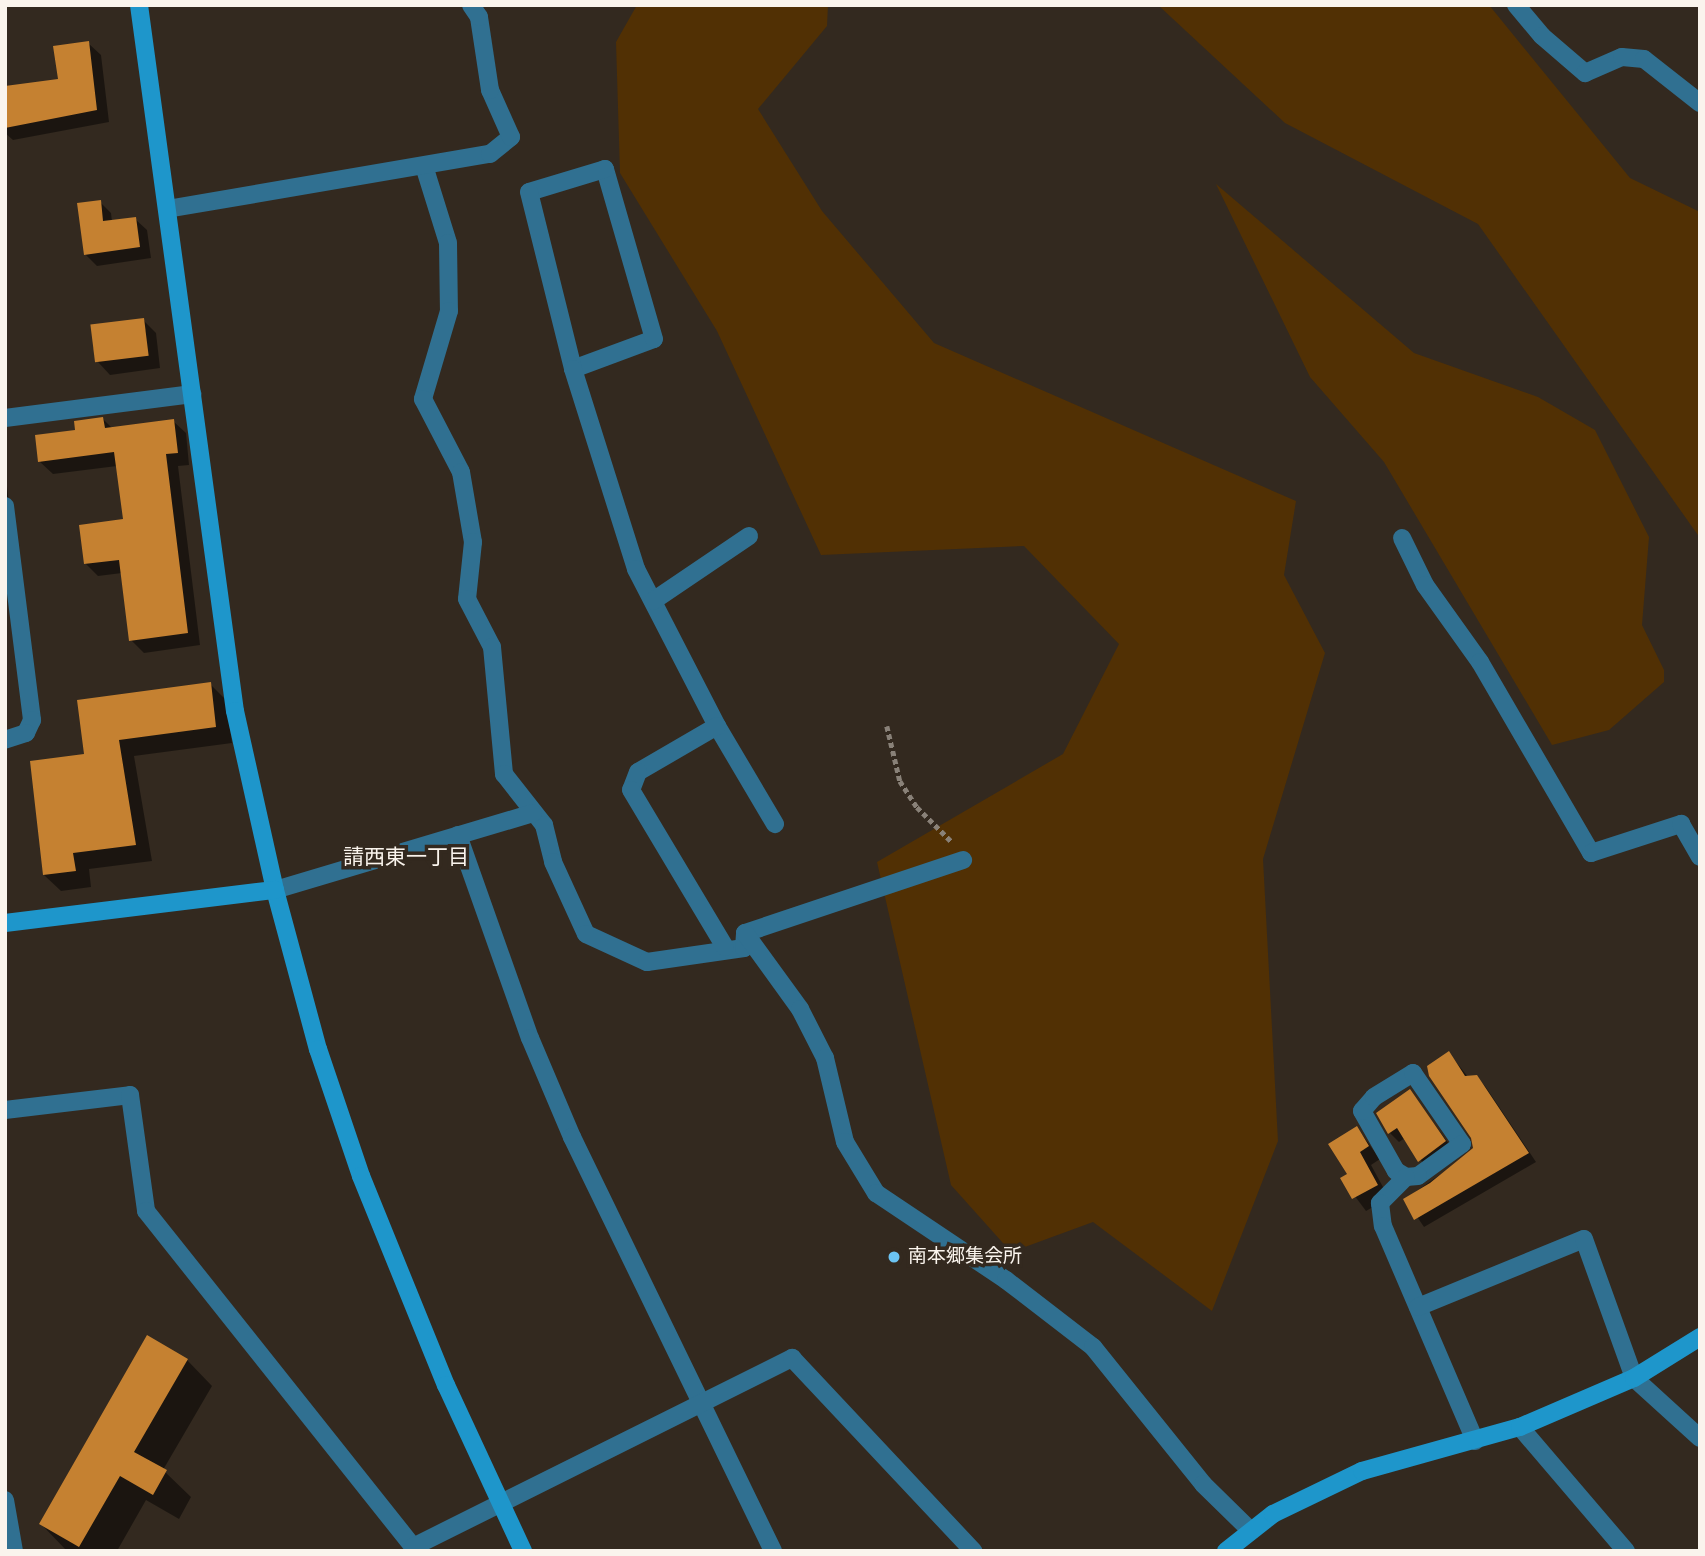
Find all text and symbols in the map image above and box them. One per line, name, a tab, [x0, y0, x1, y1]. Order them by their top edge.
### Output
district label: 請西東一丁目	[343, 844, 469, 870]
place label: 南本郷集会所	[908, 1246, 1022, 1268]
marker: 南本郷集会所	[886, 1249, 902, 1265]

